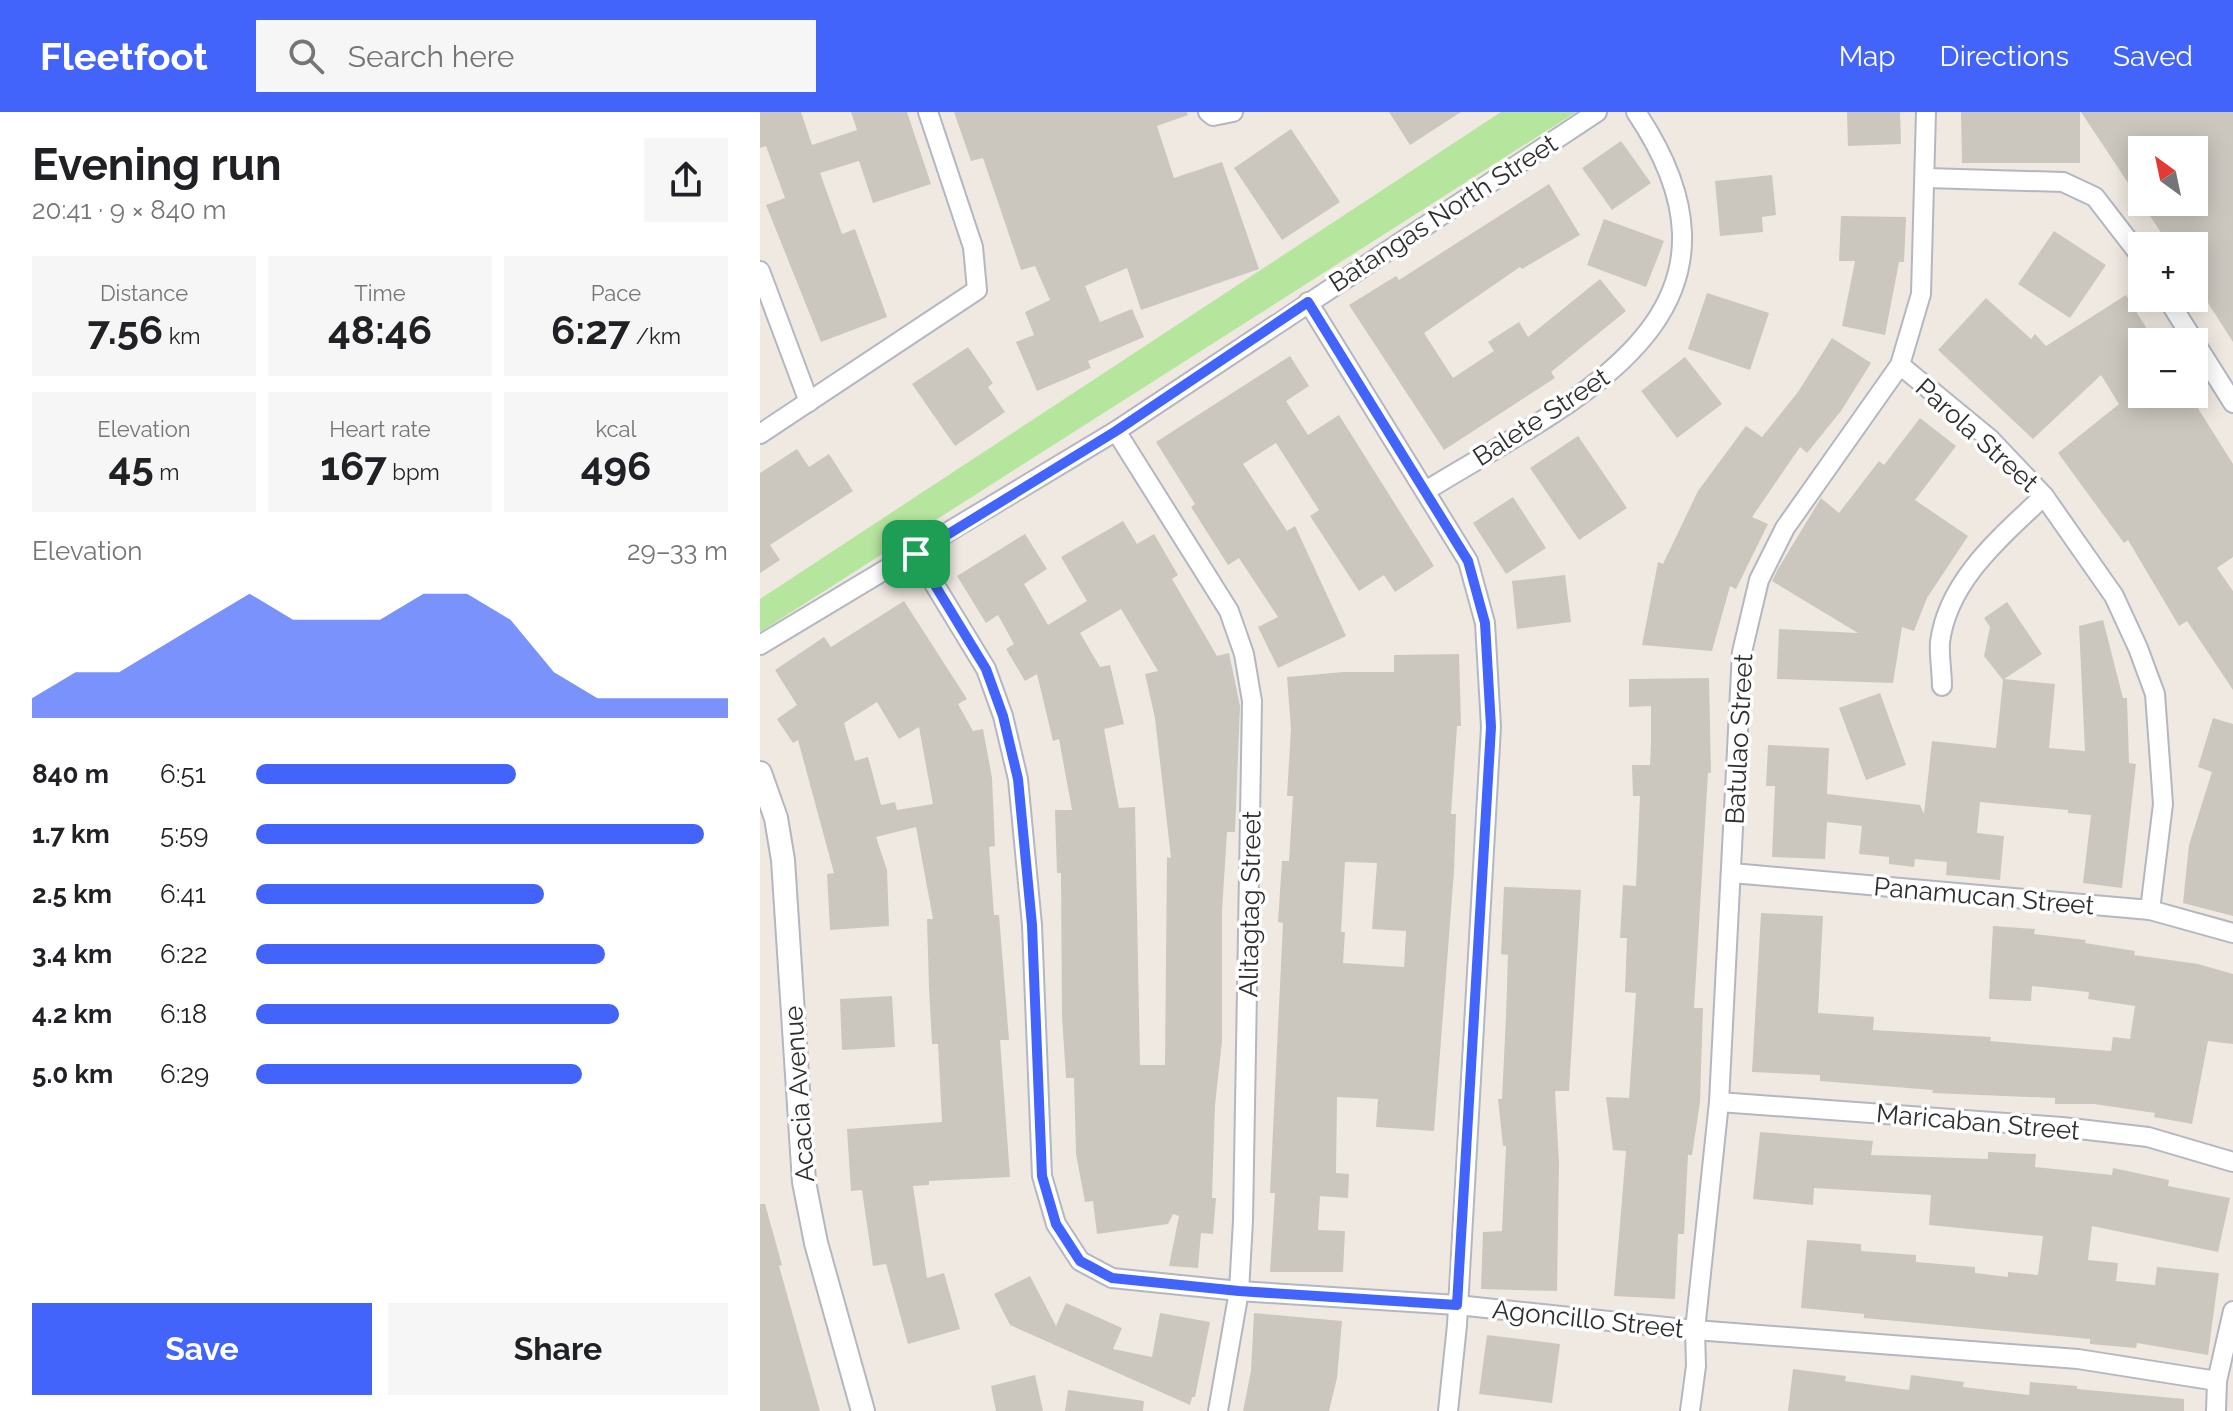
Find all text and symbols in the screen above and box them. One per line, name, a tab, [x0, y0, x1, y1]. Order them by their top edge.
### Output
search box	[256, 20, 816, 92]
text: Fleetfoot	[40, 34, 208, 79]
icon: search	[284, 34, 328, 78]
text: Search here	[348, 39, 514, 74]
text: Map	[1839, 40, 1896, 73]
text: Directions	[1940, 40, 2069, 73]
text: Saved	[2113, 40, 2193, 73]
street label: Batangas North Street	[1323, 128, 1563, 298]
north arrow	[2128, 136, 2208, 216]
map controls	[2128, 136, 2208, 408]
button: share	[644, 138, 728, 222]
text: Evening run	[32, 139, 281, 190]
text: 20:41 · 9 × 840 m	[32, 195, 226, 225]
button: +	[2128, 232, 2208, 312]
text: Distance	[100, 280, 188, 306]
text: Time	[354, 280, 406, 306]
text: Pace	[591, 280, 641, 306]
text: 7.56	[87, 306, 163, 353]
text: 48:46	[328, 306, 432, 353]
text: 6:27	[551, 306, 630, 353]
text: km	[163, 323, 201, 349]
text: /km	[630, 323, 681, 349]
button: −	[2128, 328, 2208, 408]
street label: Balete Street	[1467, 362, 1615, 472]
street label: Parola Street	[1910, 372, 2045, 498]
text: Elevation	[97, 416, 191, 442]
text: Heart rate	[329, 416, 431, 442]
text: kcal	[595, 416, 637, 442]
text: 45	[109, 442, 154, 489]
text: 167	[320, 442, 387, 489]
text: 496	[581, 442, 651, 489]
text: m	[154, 459, 179, 485]
text: bpm	[387, 459, 440, 485]
pin	[882, 520, 950, 588]
icon: arrive	[894, 532, 938, 576]
text: Elevation	[32, 536, 142, 566]
text: 29–33 m	[627, 536, 728, 566]
street label: Batulao Street	[1720, 653, 1758, 825]
text: 840 m	[32, 759, 109, 789]
text: 6:51	[160, 759, 206, 789]
street label: Alitagtag Street	[1233, 810, 1267, 998]
text: 1.7 km	[32, 819, 110, 849]
text: 5:59	[160, 819, 208, 849]
street label: Panamucan Street	[1873, 871, 2096, 921]
text: 2.5 km	[32, 879, 112, 909]
text: 6:41	[160, 879, 206, 909]
text: 3.4 km	[32, 939, 112, 969]
text: 6:22	[160, 939, 208, 969]
text: 4.2 km	[32, 999, 112, 1029]
text: 6:18	[160, 999, 207, 1029]
street label: Acacia Avenue	[778, 1005, 820, 1183]
text: 5.0 km	[32, 1059, 113, 1089]
text: 6:29	[160, 1059, 209, 1089]
street label: Maricaban Street	[1875, 1098, 2081, 1146]
street label: Agoncillo Street	[1491, 1294, 1685, 1344]
button: Save	[32, 1303, 372, 1395]
button: Share	[388, 1303, 728, 1395]

